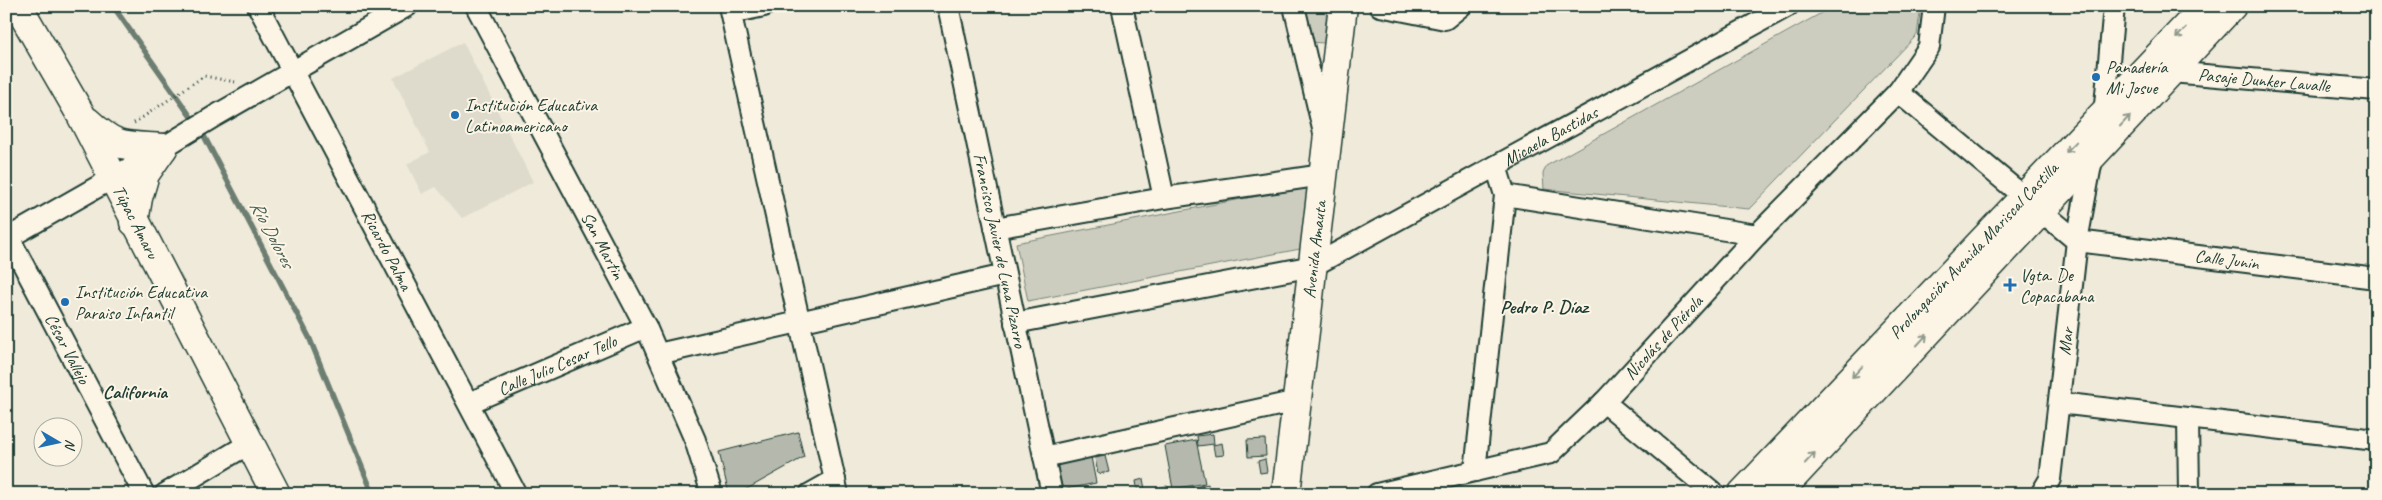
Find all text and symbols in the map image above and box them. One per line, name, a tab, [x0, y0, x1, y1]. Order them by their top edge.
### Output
one-way arrow	[2175, 26, 2187, 39]
place label: Panadería Mi Josue	[2106, 56, 2169, 99]
street label: Pasaje Dunker Lavalle	[2197, 63, 2332, 97]
marker: Panadería Mi Josue	[2090, 71, 2102, 83]
place label: Institución Educativa Latinoamericano	[465, 94, 598, 137]
street label: Micaela Bastidas	[1499, 100, 1603, 171]
marker: Institución Educativa Latinoamericano	[449, 109, 461, 121]
one-way arrow	[2119, 115, 2131, 128]
one-way arrow	[2065, 141, 2077, 153]
street label: Francisco Javier de Luna Pizarro	[969, 151, 1032, 351]
street label: Prolongación Avenida Mariscal Castilla	[1884, 158, 2064, 342]
street label: Túpac Amaru	[108, 181, 165, 263]
water label: Río Dolores	[244, 197, 301, 275]
street label: Avenida Amauta	[1298, 198, 1331, 300]
street label: Ricardo Palma	[357, 206, 418, 296]
street label: San Martin	[576, 208, 630, 284]
street label: Calle Junin	[2194, 245, 2261, 275]
place label: Vgta. De Copacabana	[2020, 264, 2095, 307]
marker: Vgta. De Copacabana	[2004, 279, 2016, 291]
place label: Institución Educativa Paraiso Infantil	[75, 281, 208, 324]
street label: Nicolás de Piérola	[1619, 289, 1709, 384]
district label: Pedro P. Díaz	[1500, 295, 1590, 319]
marker: Institución Educativa Paraiso Infantil	[59, 296, 71, 308]
street label: César Vallejo	[40, 310, 96, 389]
street label: Mar	[2054, 326, 2078, 356]
street label: Calle Julio Cesar Tello	[495, 329, 621, 400]
one-way arrow	[1916, 333, 1927, 346]
one-way arrow	[1851, 366, 1863, 379]
district label: California	[103, 380, 168, 404]
north arrow	[32, 418, 82, 468]
text: N	[61, 438, 79, 452]
one-way arrow	[1804, 452, 1816, 465]

